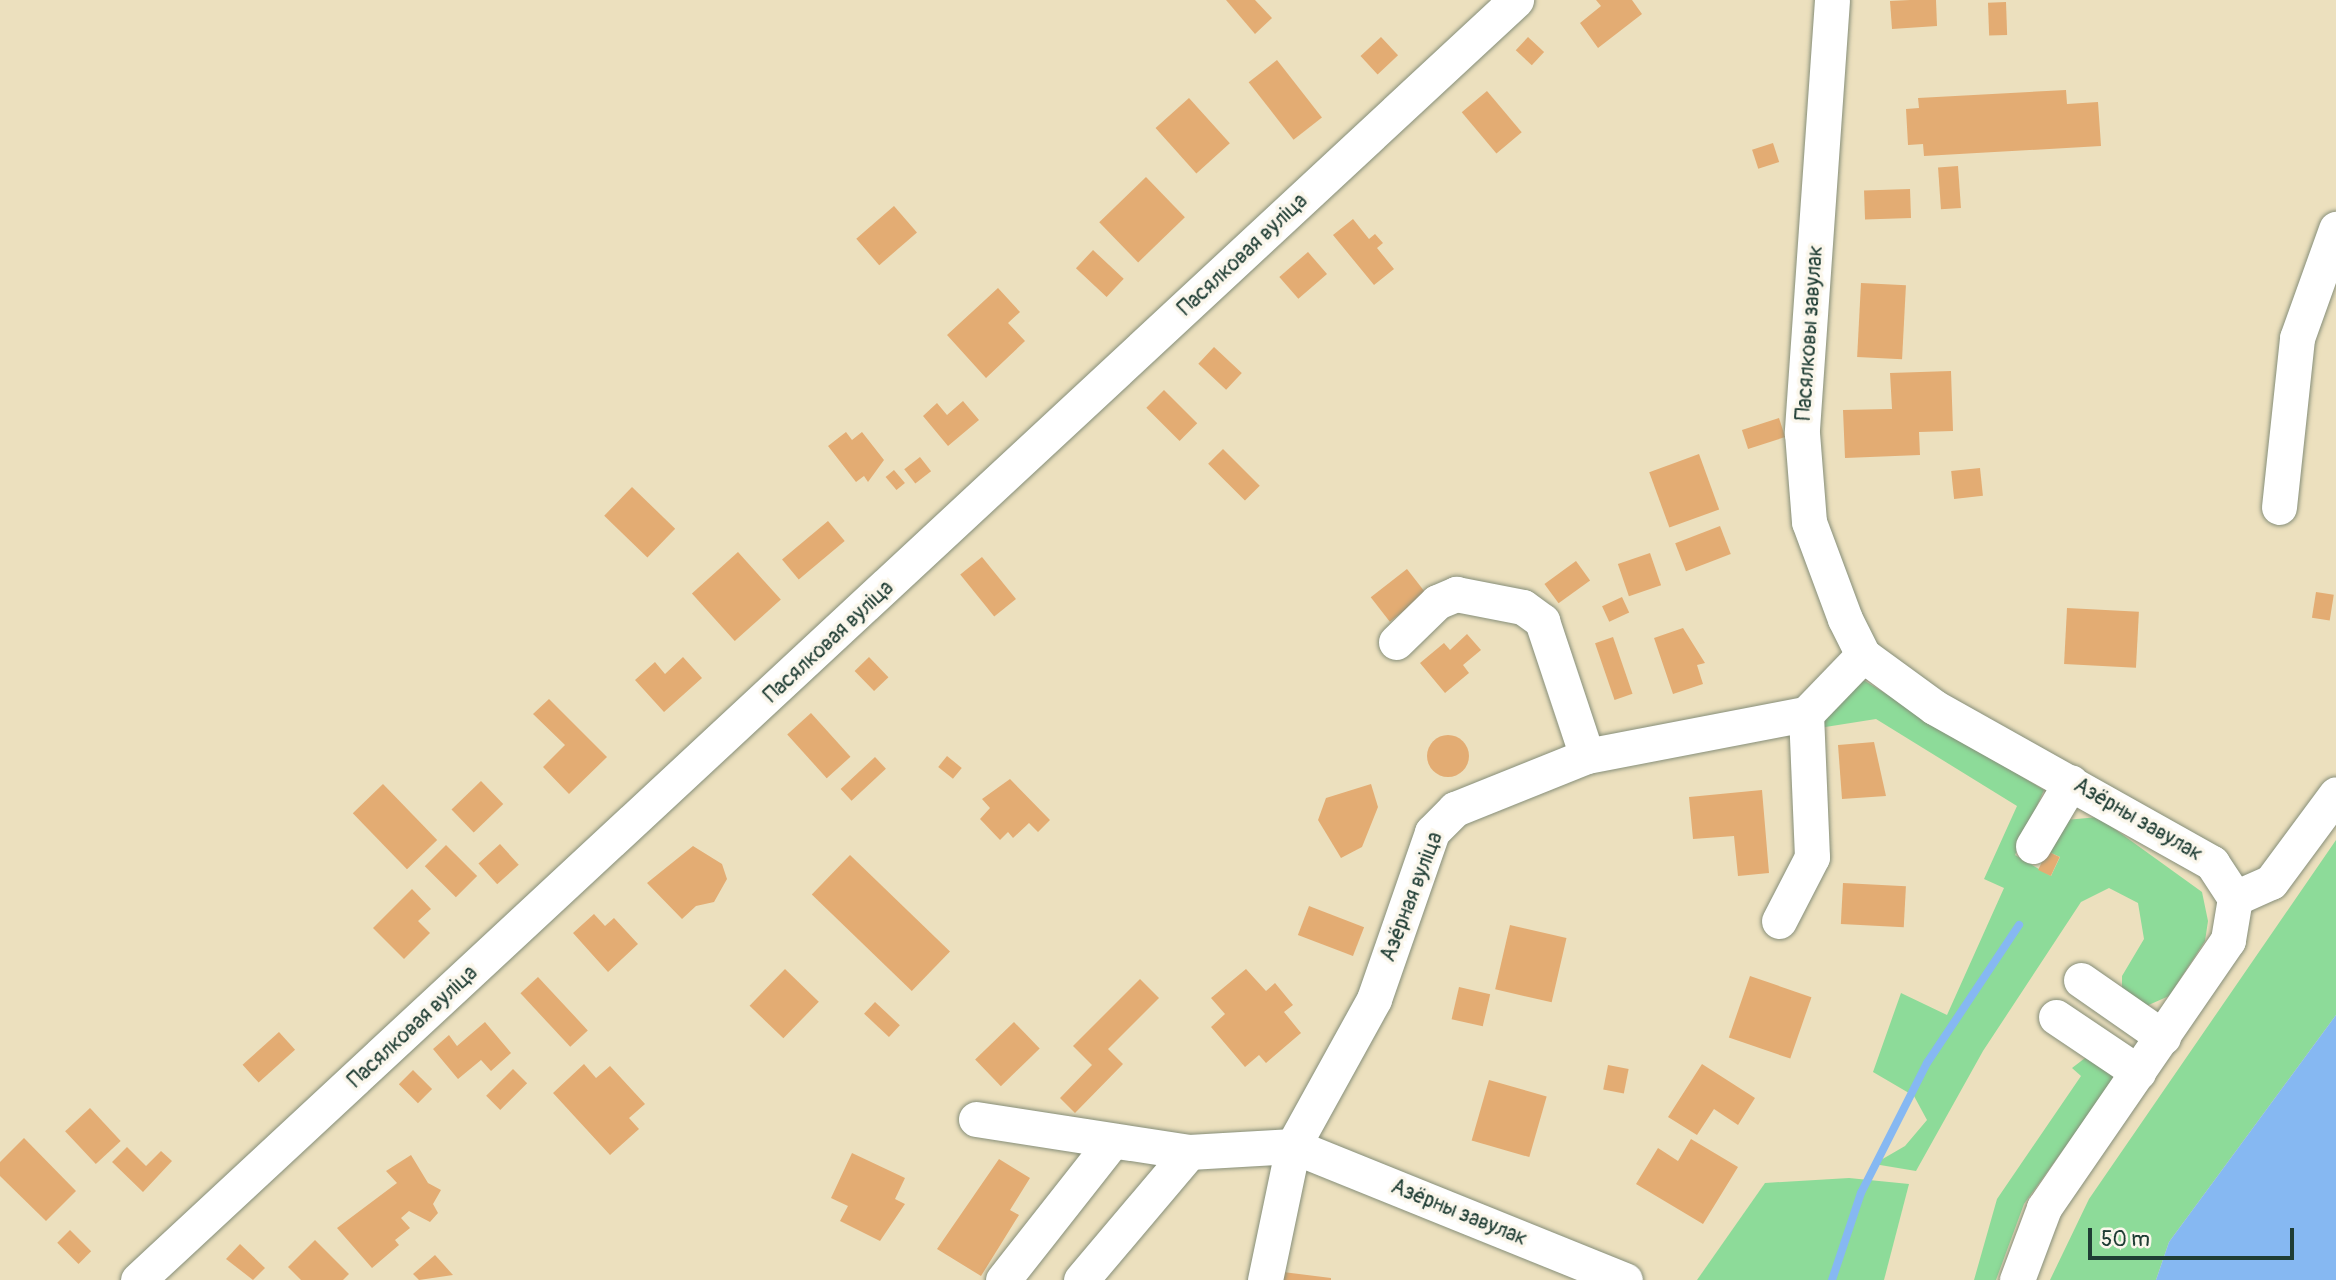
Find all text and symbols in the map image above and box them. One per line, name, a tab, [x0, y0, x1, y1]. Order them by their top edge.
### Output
street label: Пасялковая вуліца	[1173, 189, 1313, 321]
street label: Пасялковы завулак	[1791, 245, 1829, 421]
street label: Пасялковая вуліца	[759, 576, 899, 708]
street label: Азёрны завулак	[2069, 773, 2207, 867]
street label: Азёрная вуліца	[1376, 829, 1448, 965]
street label: Пасялковая вуліца	[343, 961, 483, 1093]
street label: Азёрны завулак	[1387, 1174, 1531, 1252]
scale bar	[2091, 1214, 2298, 1258]
text: 50 m	[2101, 1226, 2150, 1253]

